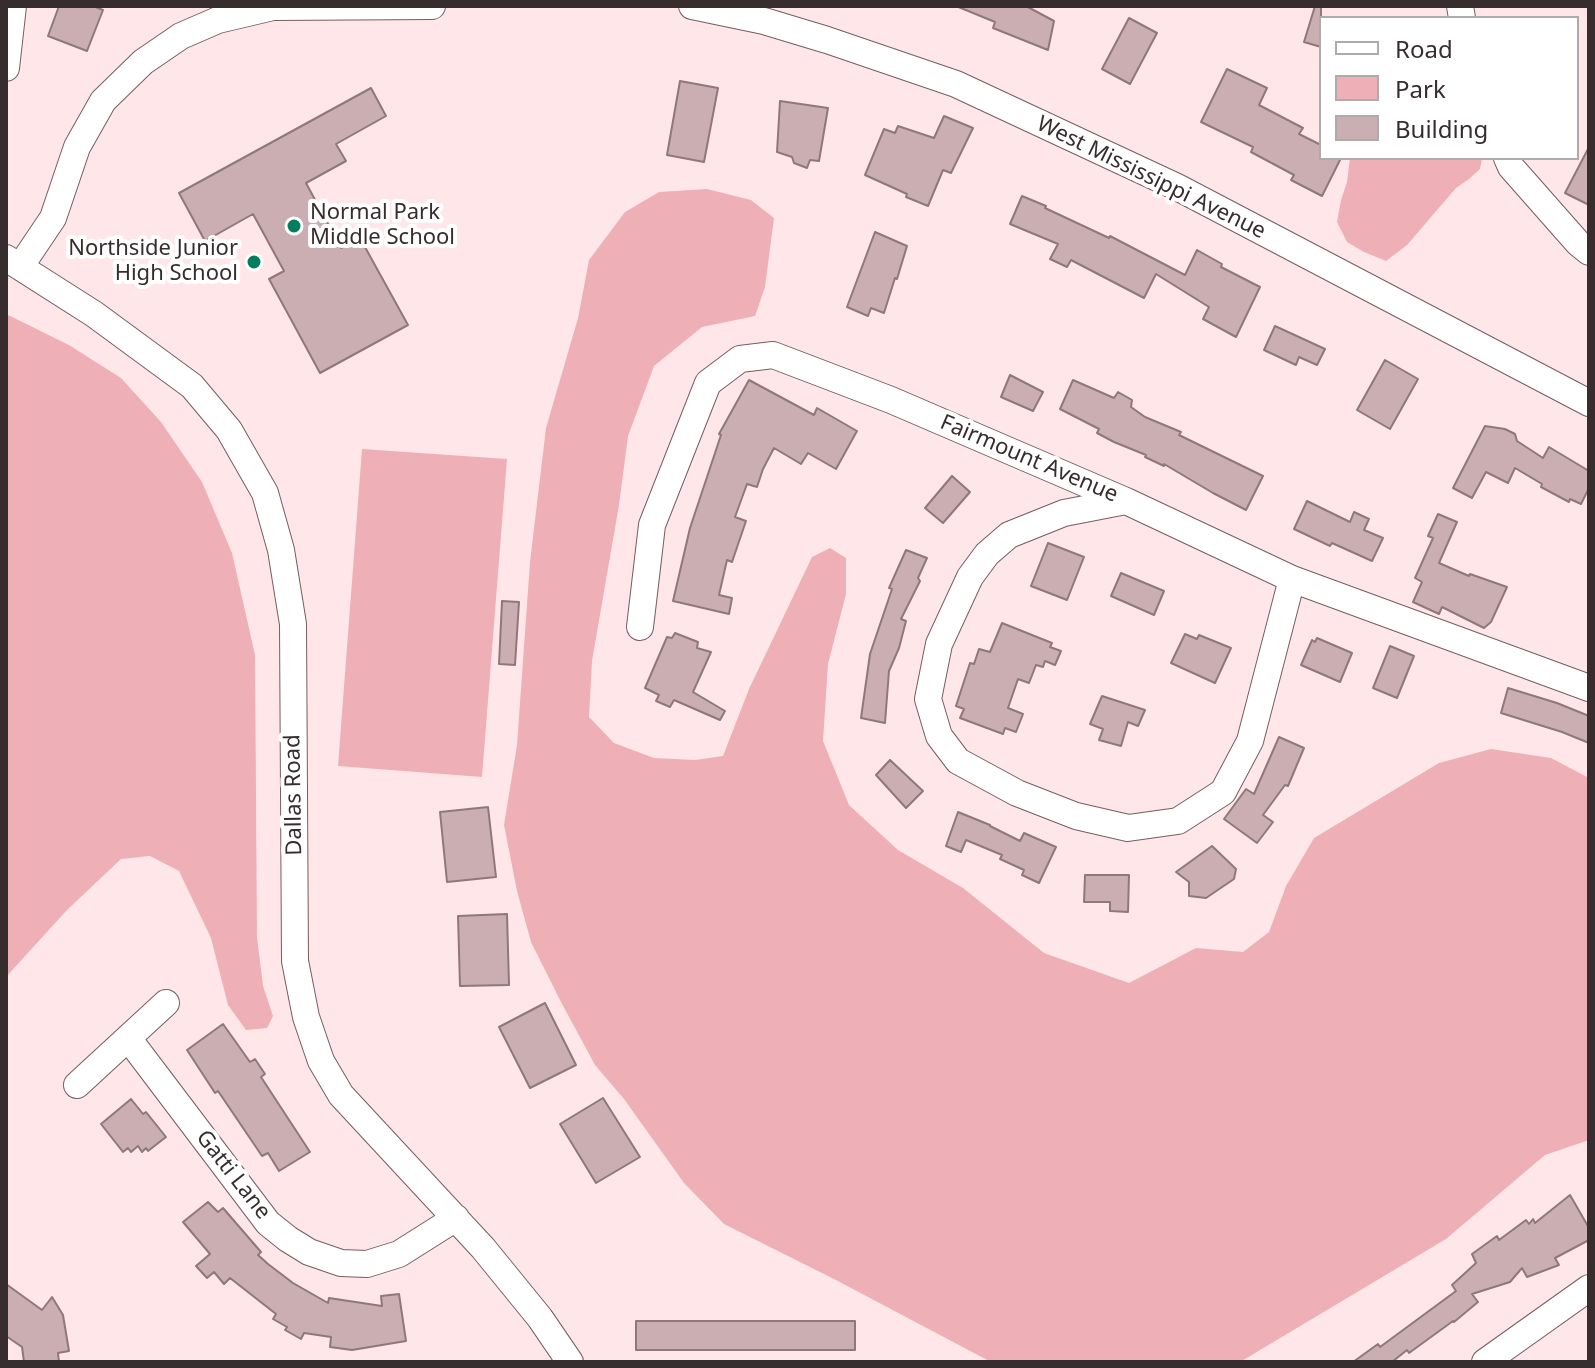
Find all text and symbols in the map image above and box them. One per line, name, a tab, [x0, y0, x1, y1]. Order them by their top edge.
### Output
legend	[1319, 16, 1579, 160]
text: Road	[1395, 32, 1453, 65]
text: Park	[1395, 72, 1446, 105]
street label: West Mississippi Avenue	[1032, 111, 1270, 245]
text: Building	[1395, 112, 1488, 145]
place label: Normal Park Middle School	[310, 200, 455, 252]
marker: Normal Park Middle School	[285, 217, 303, 235]
place label: Northside Junior High School	[68, 236, 238, 288]
marker: Northside Junior High School	[245, 253, 263, 271]
street label: Fairmount Avenue	[936, 410, 1122, 508]
street label: Dallas Road	[280, 734, 308, 856]
street label: Gatti Lane	[190, 1125, 276, 1225]

